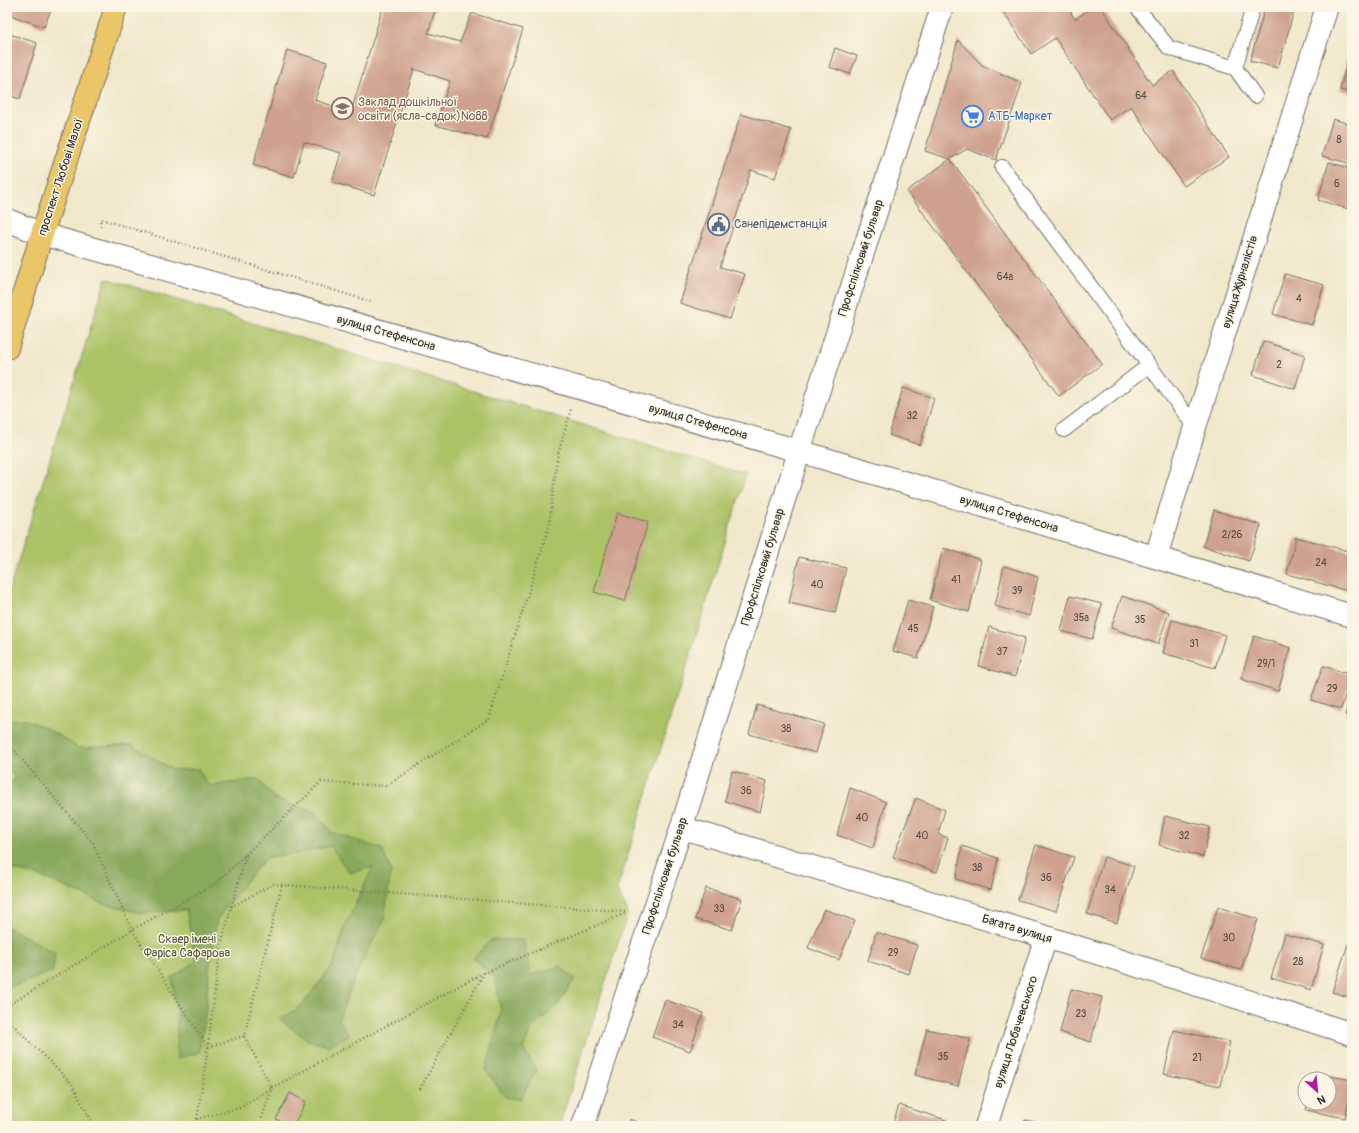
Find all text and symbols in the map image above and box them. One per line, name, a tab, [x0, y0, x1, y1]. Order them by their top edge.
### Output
house number: 64	[1135, 90, 1147, 102]
place label: Заклад дошкільної освіти (ясла-садок)№88	[358, 95, 487, 124]
school or university icon: Заклад дошкільної освіти (ясла-садок)№88	[330, 96, 356, 122]
supermarket icon: АТБ-Маркет	[960, 103, 986, 129]
place label: АТБ-Маркет	[988, 109, 1053, 124]
street label: проспект Любові Малої	[35, 116, 87, 238]
house number: 8	[1336, 134, 1342, 146]
house number: 6	[1334, 178, 1340, 190]
street label: Профспілковий бульвар	[835, 198, 887, 318]
public building icon: Санепідемстанція	[706, 211, 732, 237]
place label: Санепідемстанція	[734, 217, 827, 232]
street label: вулиця Журналістів	[1219, 234, 1261, 330]
house number: 64а	[997, 271, 1013, 283]
house number: 4	[1296, 293, 1302, 305]
street label: вулиця Стефенсона	[335, 312, 438, 354]
house number: 2	[1276, 359, 1282, 371]
street label: вулиця Стефенсона	[647, 401, 750, 443]
house number: 32	[906, 410, 918, 422]
street label: вулиця Стефенсона	[958, 492, 1060, 536]
street label: Профспілковий бульвар	[738, 506, 788, 627]
house number: 2/26	[1222, 529, 1242, 541]
house number: 24	[1315, 557, 1327, 569]
house number: 41	[951, 574, 961, 586]
house number: 40	[811, 579, 823, 591]
house number: 39	[1012, 585, 1022, 597]
house number: 35а	[1073, 612, 1089, 624]
house number: 35	[1135, 614, 1146, 626]
house number: 45	[907, 623, 919, 635]
house number: 31	[1189, 638, 1199, 650]
house number: 37	[997, 646, 1008, 658]
house number: 29/1	[1257, 658, 1275, 670]
house number: 29	[1327, 683, 1337, 695]
house number: 38	[781, 723, 791, 735]
house number: 36	[740, 785, 752, 797]
house number: 40	[856, 812, 868, 824]
street label: Профспілковий бульвар	[639, 816, 691, 936]
house number: 40	[916, 830, 928, 842]
house number: 32	[1178, 830, 1190, 842]
house number: 38	[972, 862, 982, 874]
house number: 36	[1040, 872, 1052, 884]
house number: 34	[1104, 884, 1116, 896]
house number: 33	[713, 903, 725, 915]
street label: Багата вулиця	[980, 911, 1054, 947]
park label: Сквер імені Фаріса Сафарова	[144, 932, 231, 961]
house number: 30	[1223, 932, 1235, 944]
house number: 29	[888, 947, 898, 959]
house number: 28	[1293, 956, 1303, 968]
street label: вулиця Лобачевського	[991, 973, 1041, 1090]
house number: 23	[1076, 1008, 1087, 1020]
house number: 34	[672, 1019, 684, 1031]
house number: 35	[938, 1051, 949, 1063]
house number: 21	[1192, 1052, 1202, 1064]
north arrow	[1297, 1071, 1337, 1111]
text: N	[1315, 1092, 1328, 1107]

